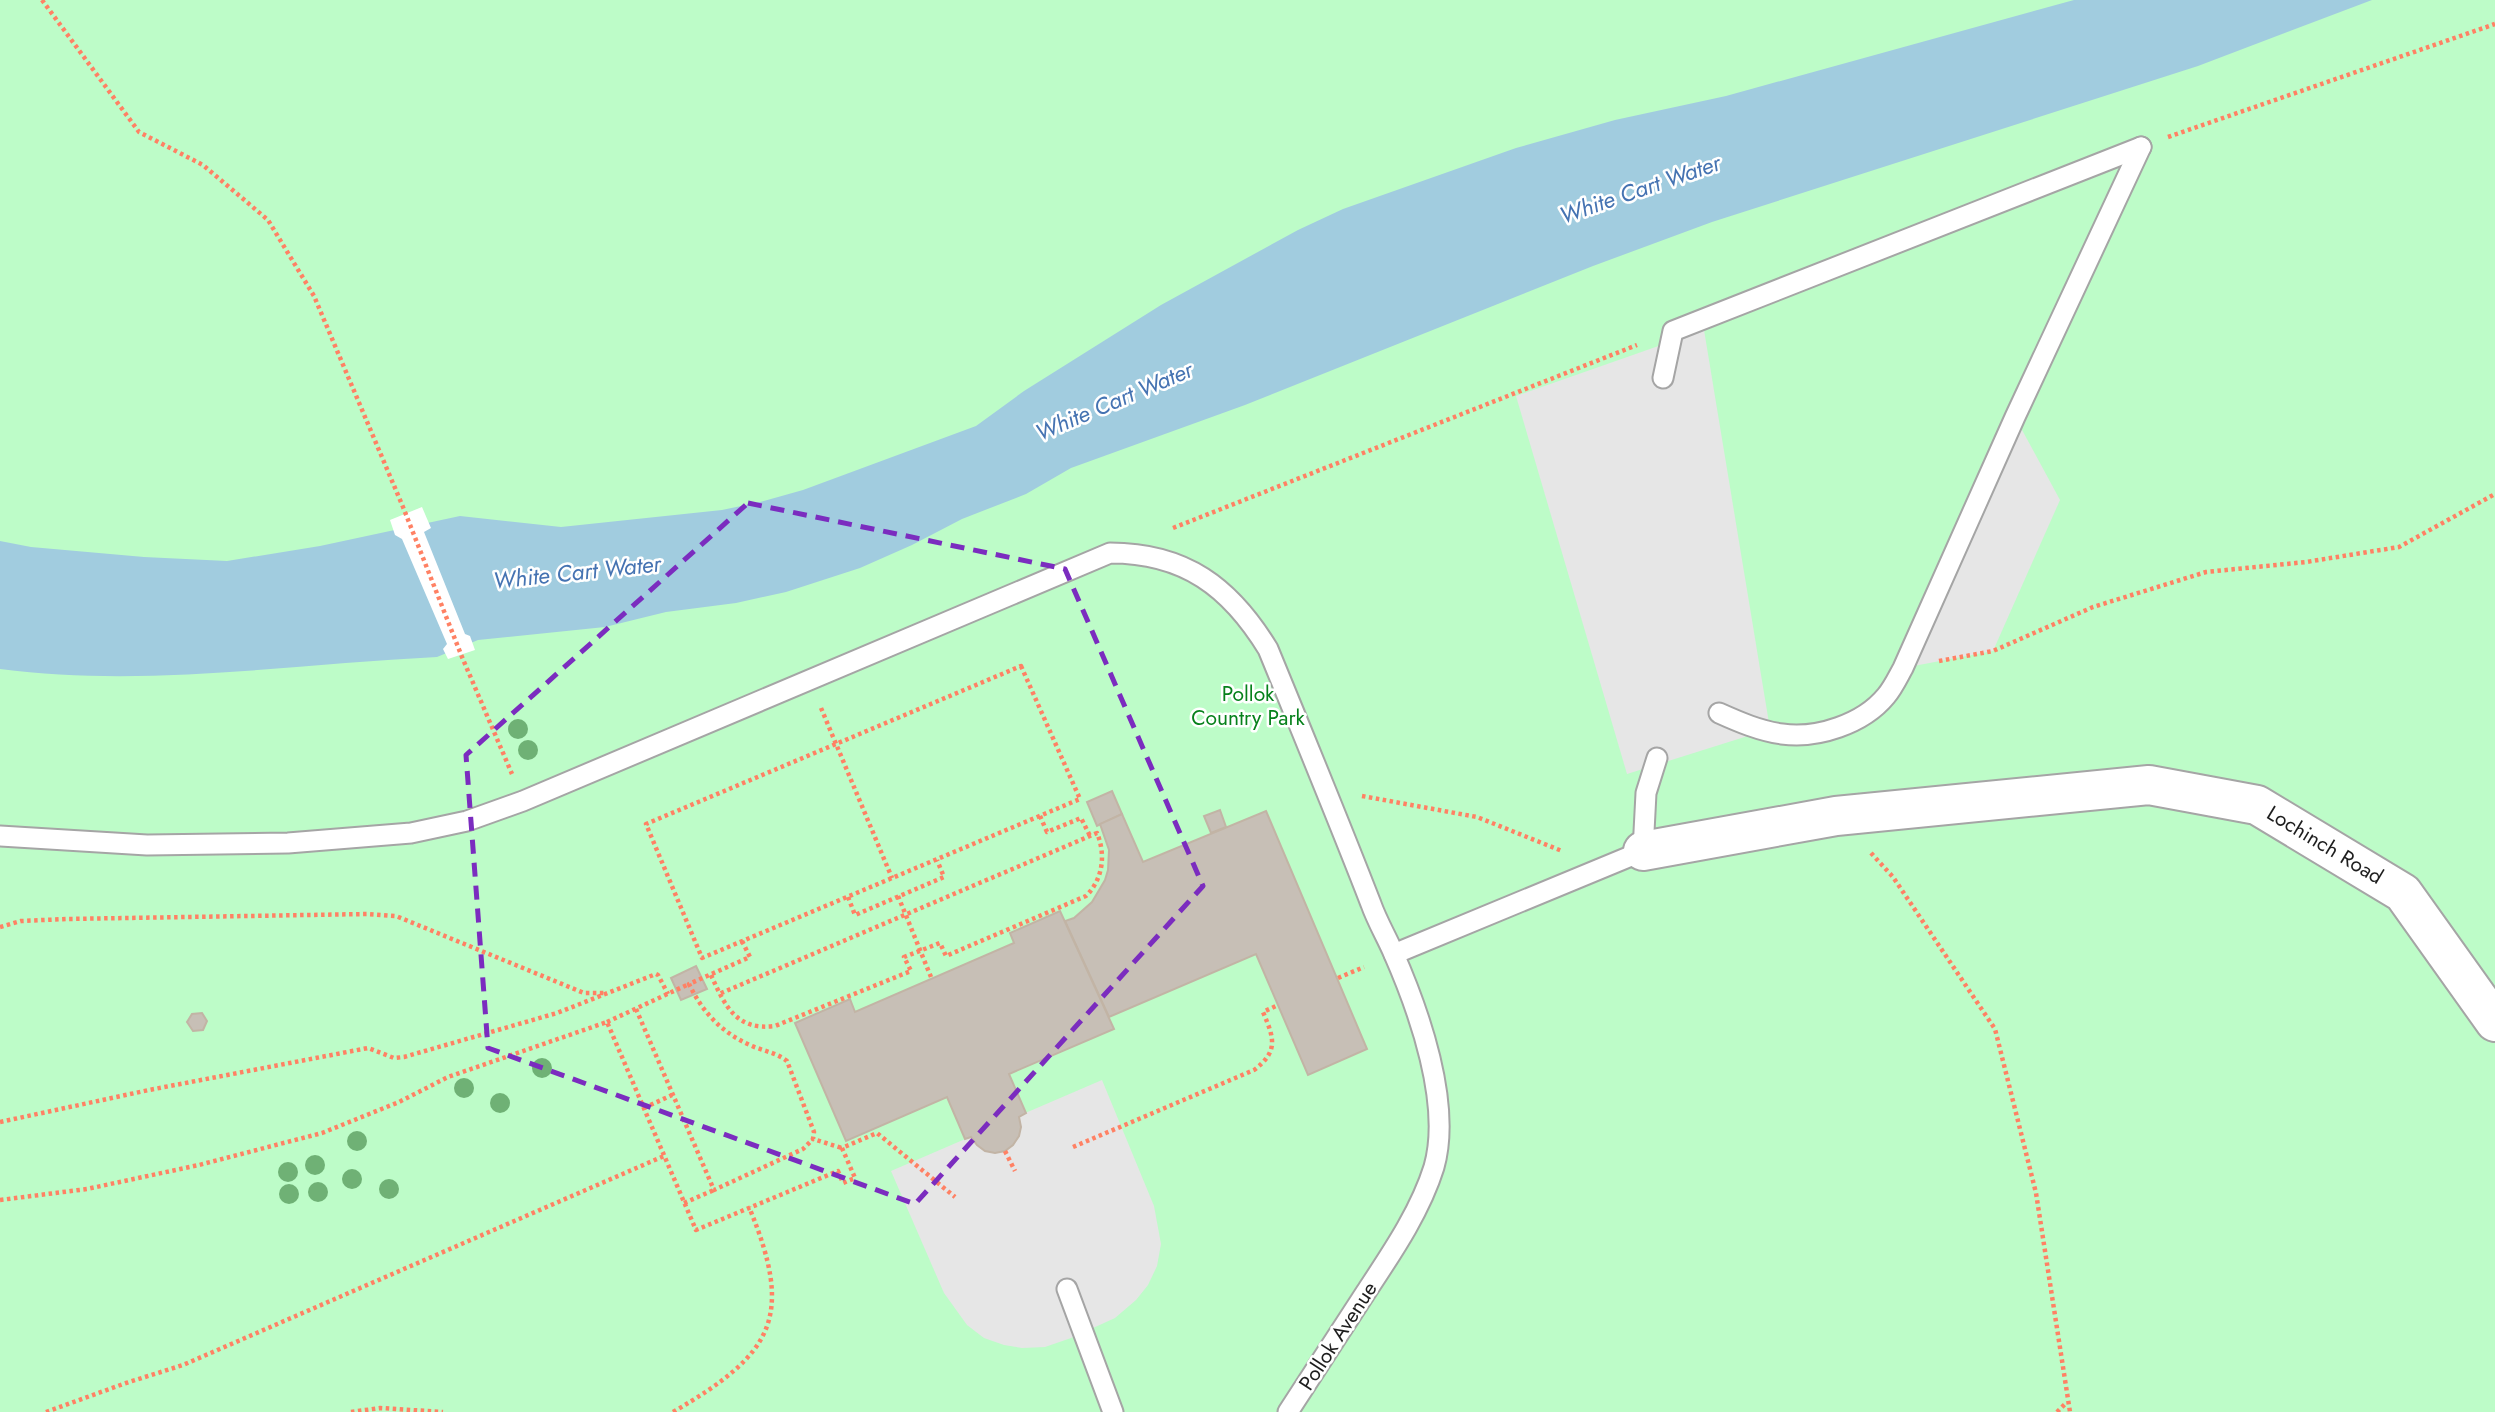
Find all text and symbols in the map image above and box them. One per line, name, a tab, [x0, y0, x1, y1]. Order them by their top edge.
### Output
water label: White Cart Water	[1555, 145, 1726, 232]
water label: White Cart Water	[1030, 352, 1199, 450]
water label: White Cart Water	[491, 546, 664, 598]
park label: Pollok Country Park	[1191, 679, 1306, 733]
street label: Lochinch Road	[2261, 798, 2389, 892]
street label: Pollok Avenue	[1292, 1276, 1385, 1396]

